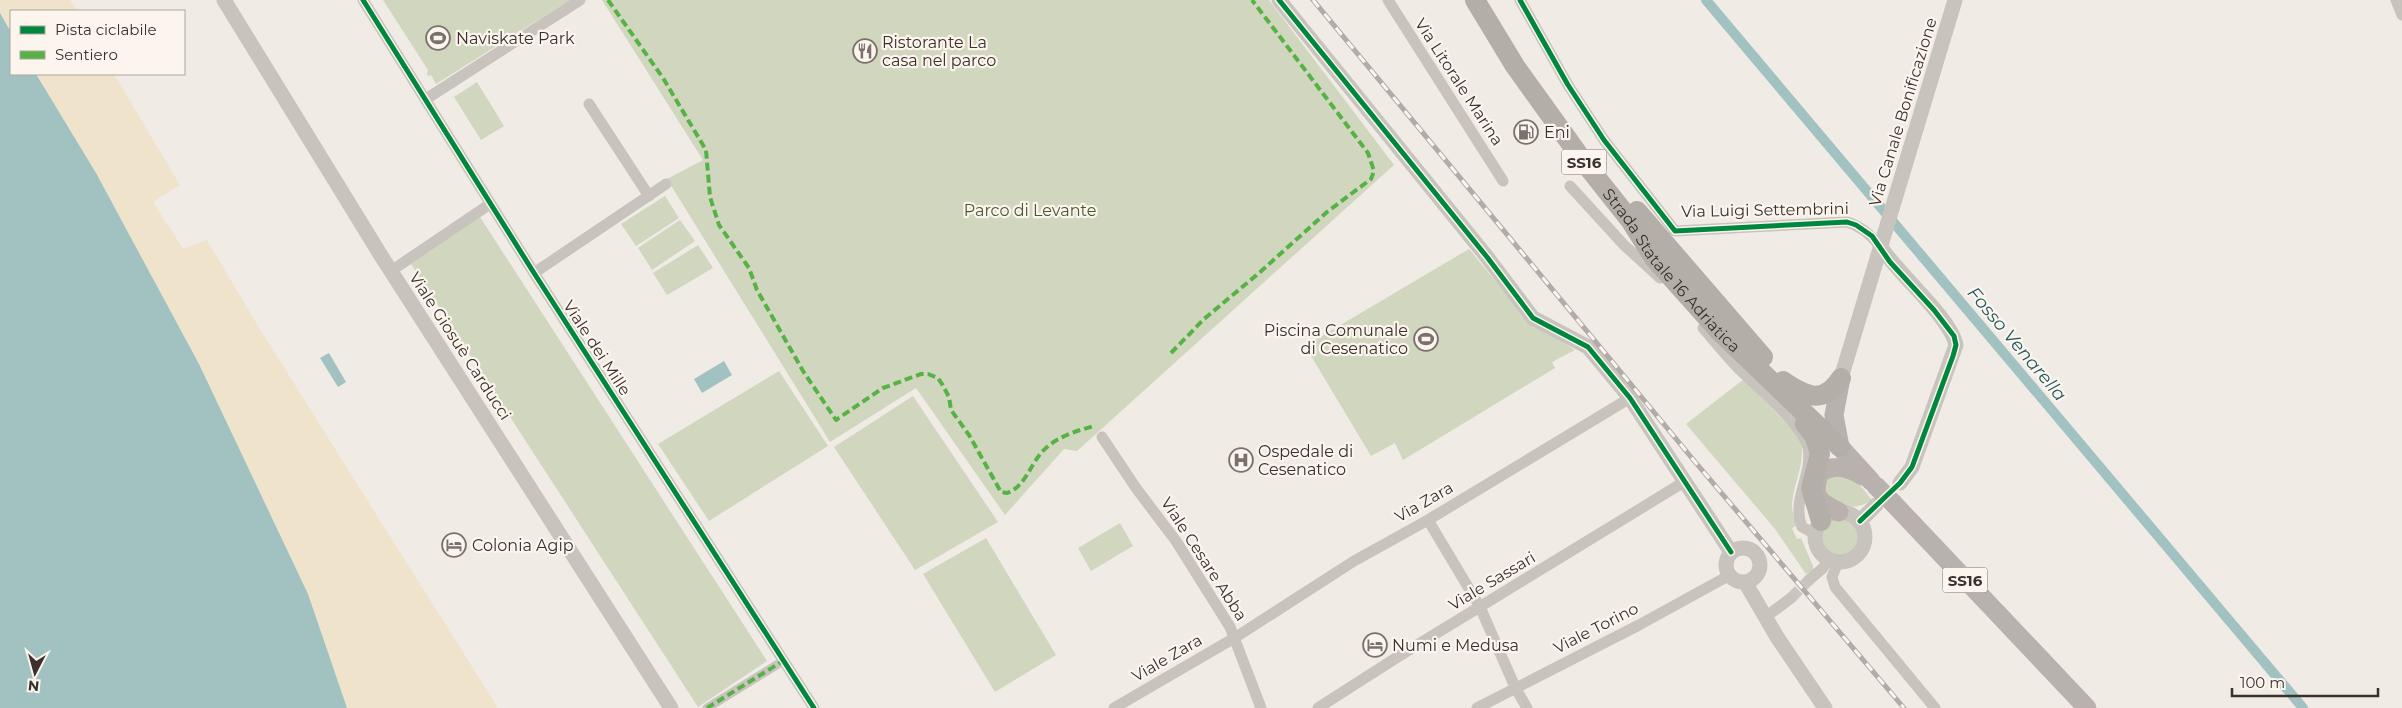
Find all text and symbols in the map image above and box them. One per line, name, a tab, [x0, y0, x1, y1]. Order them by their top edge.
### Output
legend	[10, 10, 185, 75]
street label: Via Litorale Marina	[1411, 15, 1507, 149]
street label: Via Canale Bonificazione	[1865, 15, 1941, 209]
text: Pista ciclabile	[55, 20, 157, 39]
sports icon: Naviskate Park	[425, 25, 451, 51]
place label: Naviskate Park	[456, 29, 575, 48]
place label: Ristorante La casa nel parco	[882, 33, 996, 70]
restaurant icon: Ristorante La casa nel parco	[852, 38, 878, 64]
text: Sentiero	[55, 45, 118, 64]
fuel station icon: Eni	[1513, 119, 1539, 145]
place label: Eni	[1544, 123, 1570, 142]
road number: SS16	[1562, 150, 1606, 174]
street label: Strada Statale 16 Adriatica	[1599, 184, 1745, 356]
street label: Via Luigi Settembrini	[1681, 199, 1849, 221]
park label: Parco di Levante	[964, 201, 1096, 220]
street label: Viale Giosuè Carducci	[405, 269, 515, 423]
water label: Fosso Venarella	[1963, 282, 2071, 406]
street label: Viale dei Mille	[559, 297, 635, 399]
place label: Piscina Comunale di Cesenatico	[1264, 321, 1408, 358]
sports icon: Piscina Comunale di Cesenatico	[1413, 326, 1439, 352]
place label: Ospedale di Cesenatico	[1258, 442, 1353, 479]
hospital icon: Ospedale di Cesenatico	[1228, 447, 1254, 473]
street label: Via Zara	[1392, 478, 1456, 526]
street label: Viale Cesare Abba	[1157, 494, 1251, 624]
hotel icon: Colonia Agip	[441, 532, 467, 558]
place label: Colonia Agip	[472, 536, 574, 555]
street label: Viale Sassari	[1445, 548, 1539, 614]
road number: SS16	[1942, 568, 1988, 592]
street label: Viale Torino	[1550, 599, 1642, 657]
street label: Viale Zara	[1129, 630, 1205, 686]
hotel icon: Numi e Medusa	[1362, 632, 1388, 658]
place label: Numi e Medusa	[1392, 636, 1519, 655]
north arrow	[10, 648, 60, 698]
scale bar	[2232, 666, 2378, 698]
text: 100 m	[2240, 673, 2285, 692]
text: N	[27, 676, 40, 695]

